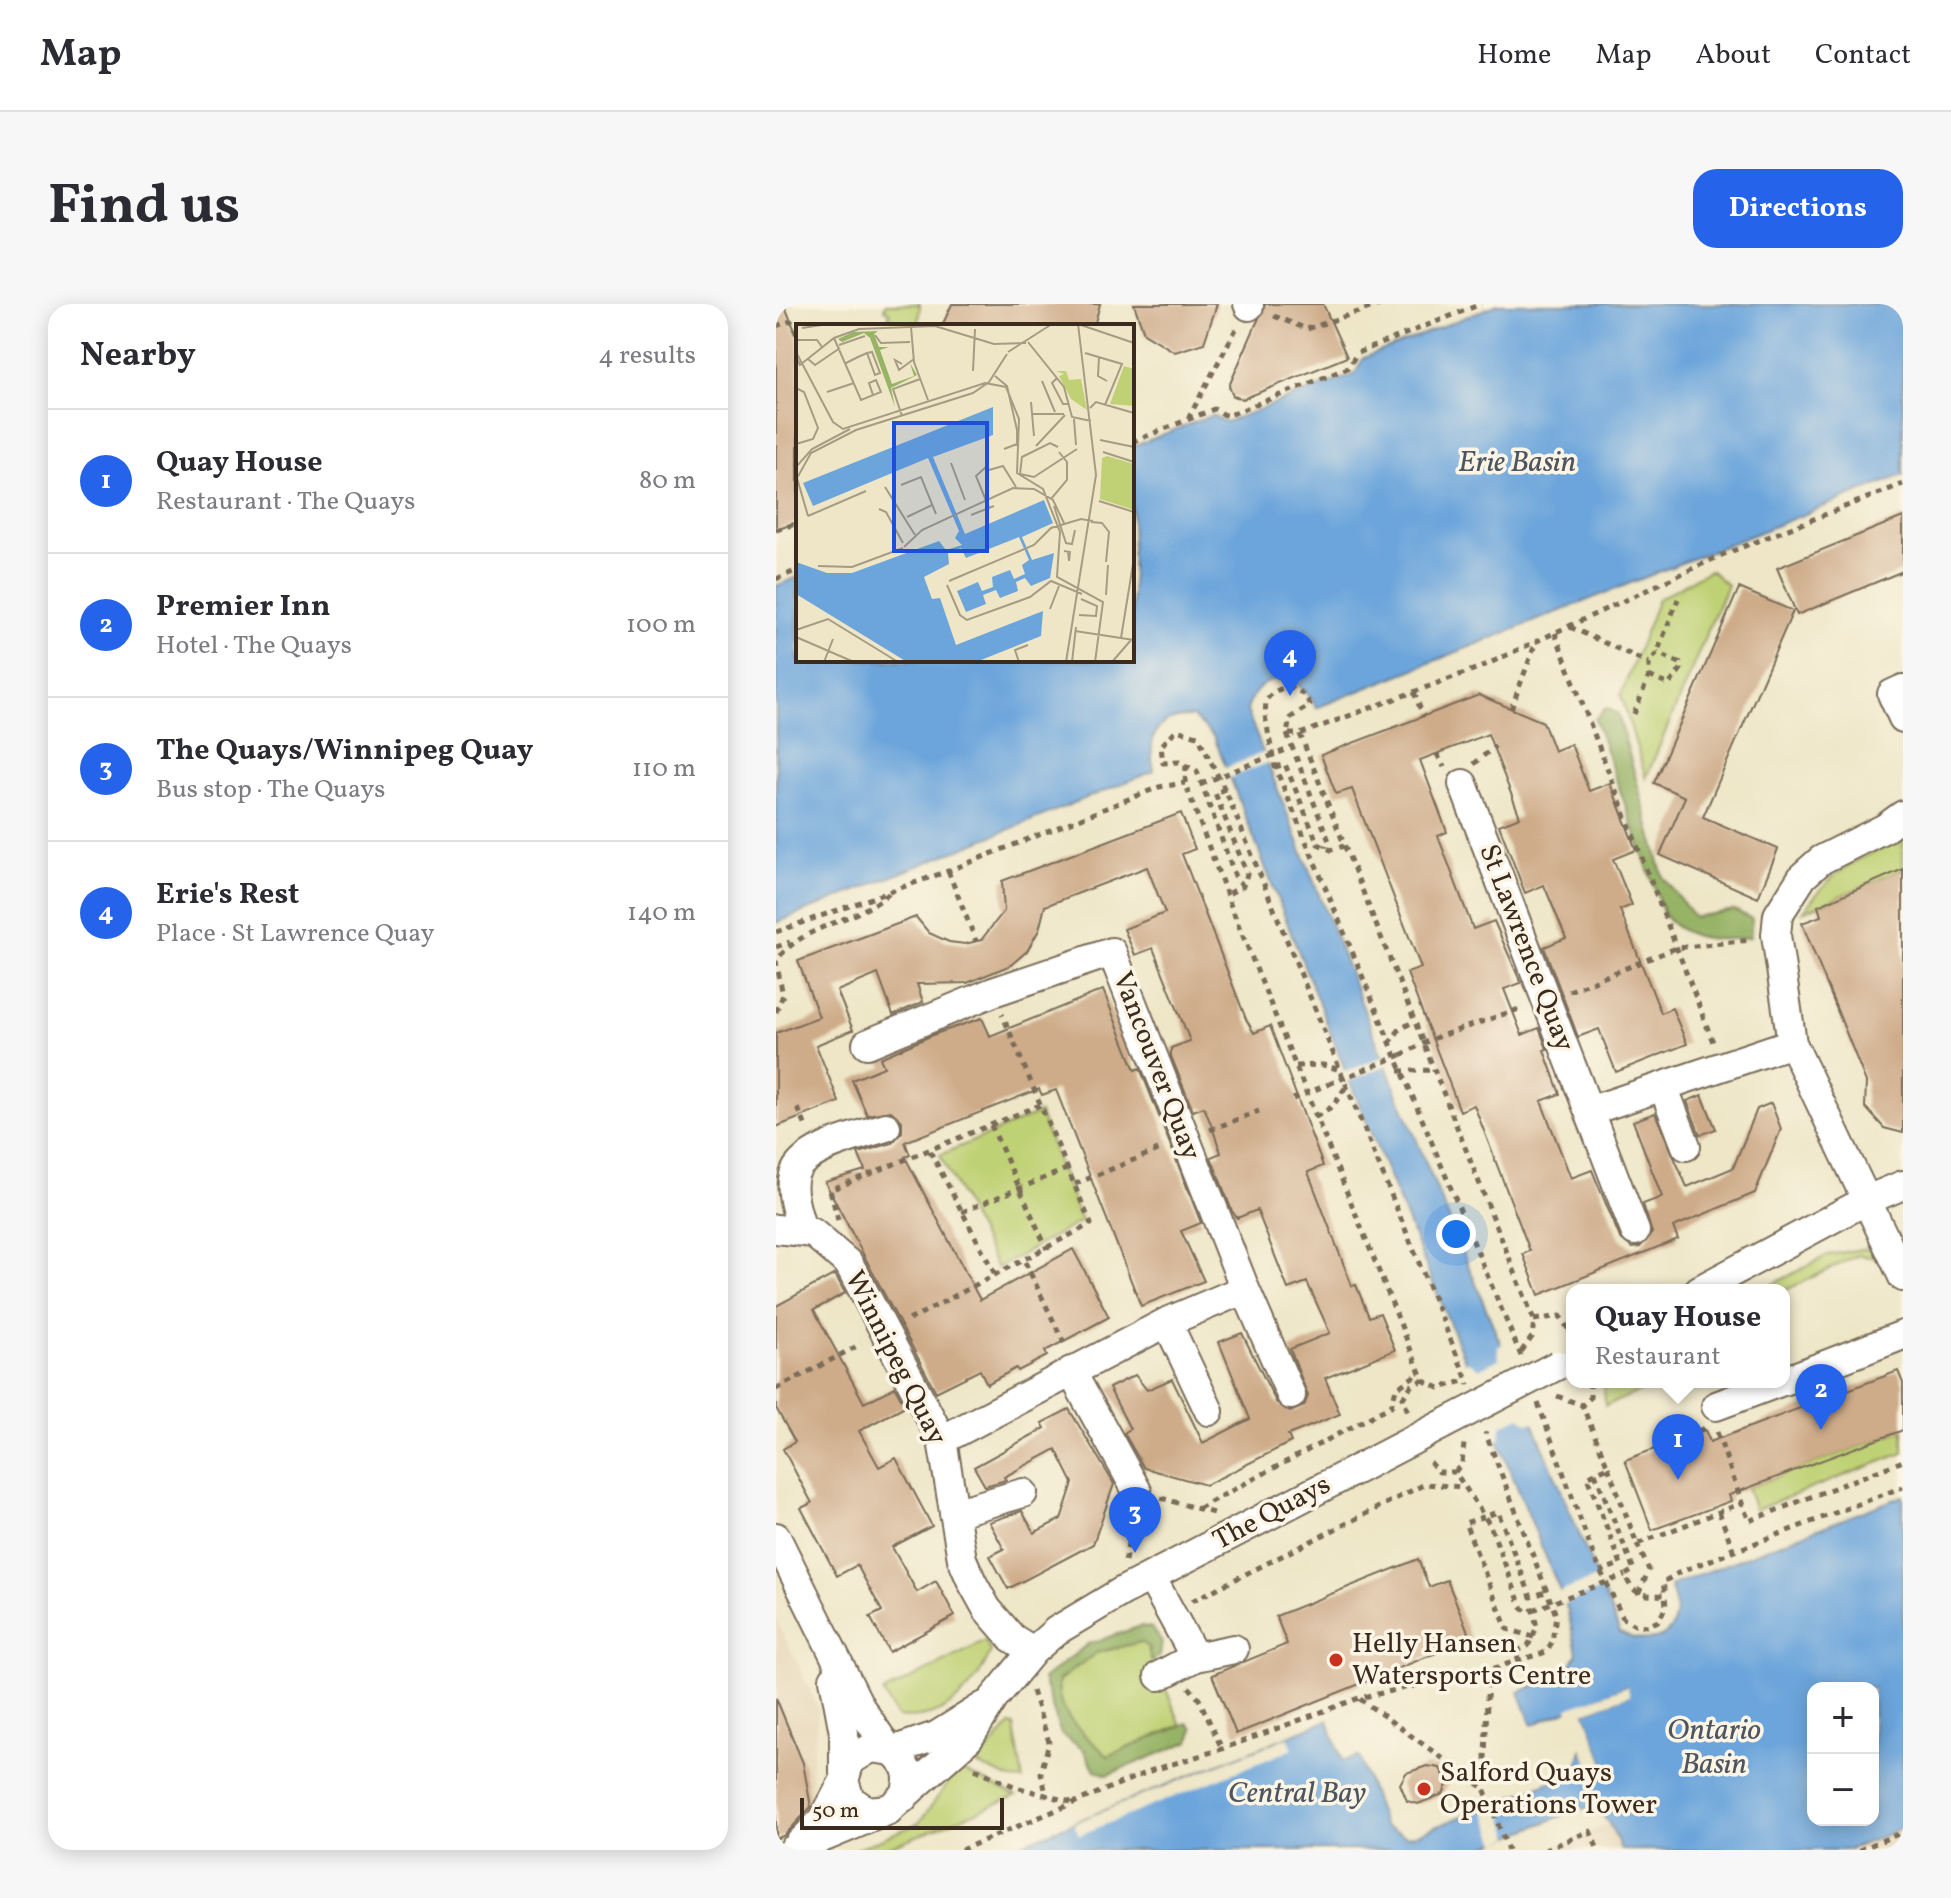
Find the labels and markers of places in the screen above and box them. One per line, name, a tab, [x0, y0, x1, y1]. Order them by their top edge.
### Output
pin: 4	[1264, 630, 1316, 696]
pin: 2	[1795, 1364, 1847, 1430]
pin: 1	[1652, 1414, 1704, 1480]
pin: 3	[1109, 1487, 1161, 1553]
place label: Helly Hansen Watersports Centre	[1352, 1625, 1591, 1696]
marker: Helly Hansen Watersports Centre	[1327, 1651, 1345, 1669]
place label: Salford Quays Operations Tower	[1440, 1754, 1657, 1825]
marker: Salford Quays Operations Tower	[1415, 1780, 1433, 1798]

